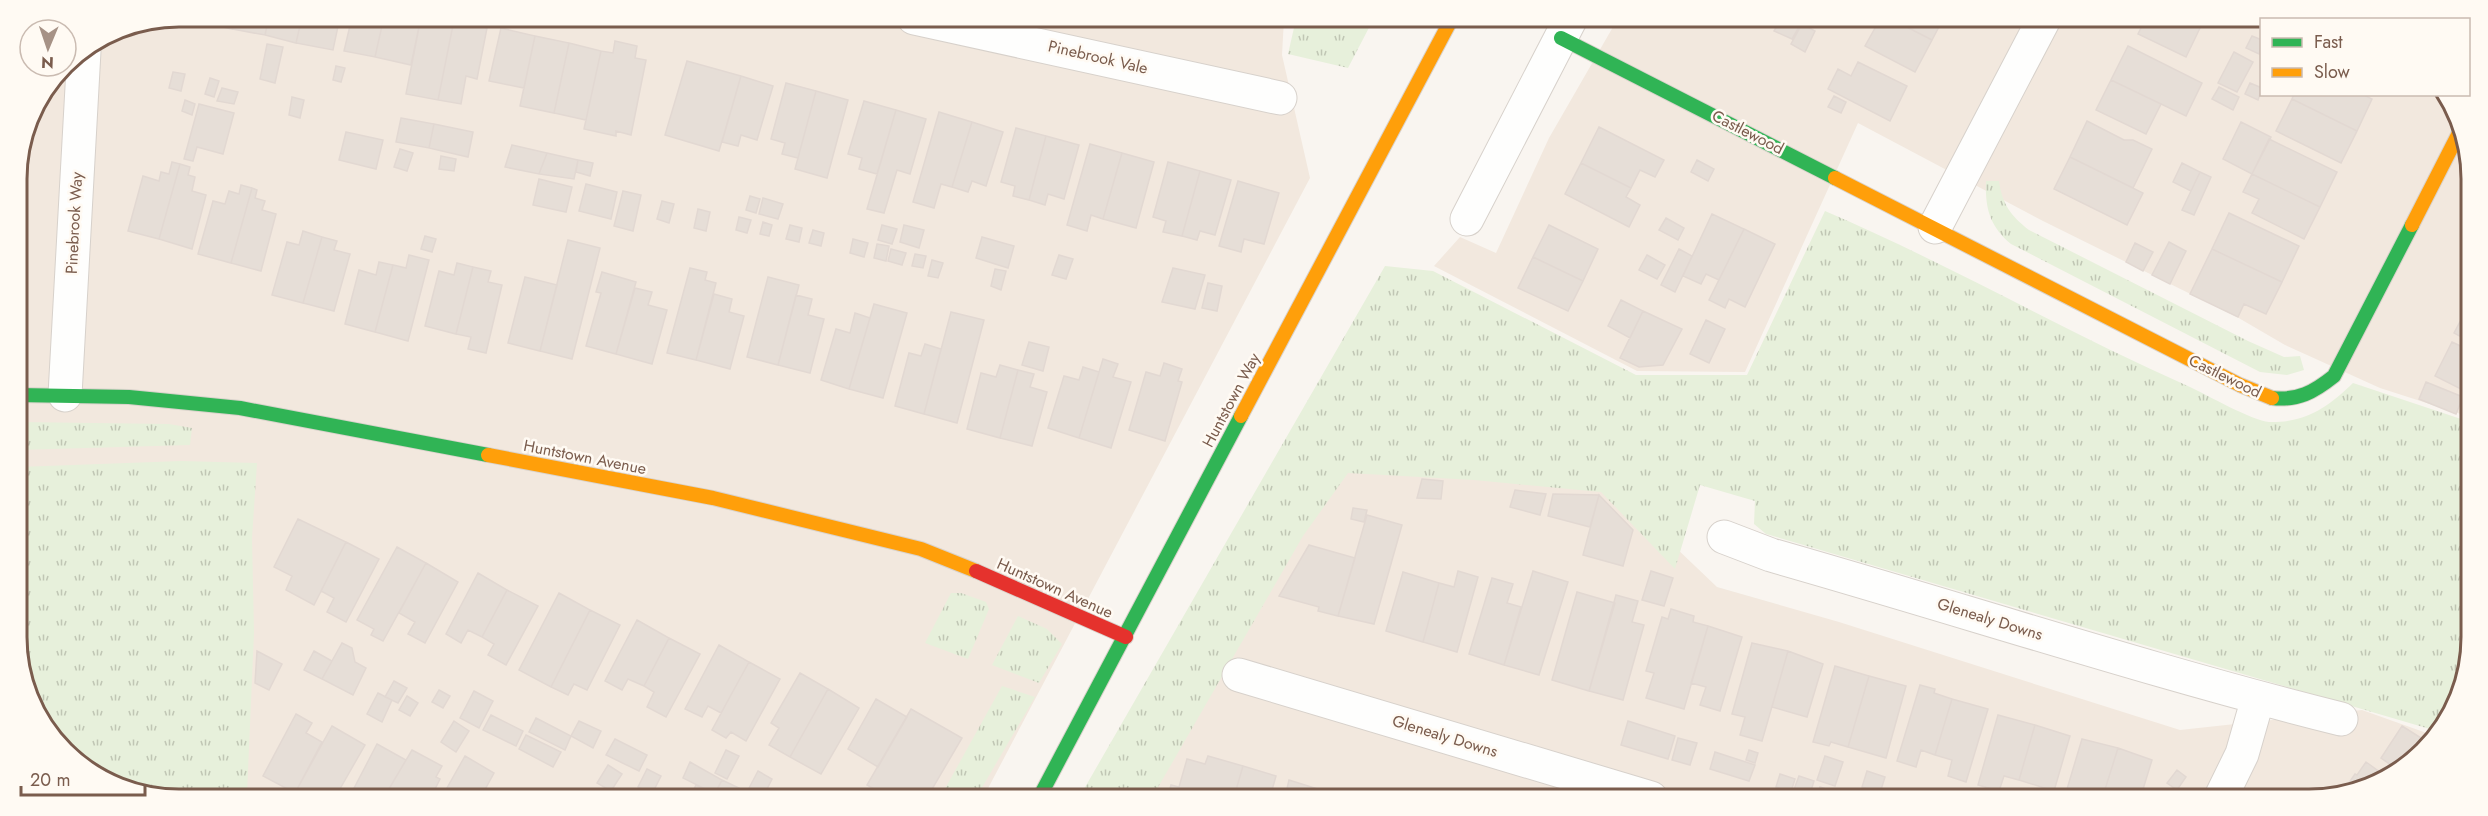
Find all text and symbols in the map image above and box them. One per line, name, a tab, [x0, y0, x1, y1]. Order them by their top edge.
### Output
north arrow	[18, 18, 78, 78]
legend	[2260, 18, 2470, 96]
text: Fast	[2314, 29, 2343, 55]
street label: Pinebrook Vale	[1046, 34, 1150, 80]
text: N	[41, 51, 54, 74]
text: Slow	[2314, 59, 2351, 85]
street label: Castlewood	[1708, 104, 1788, 160]
street label: Pinebrook Way	[60, 170, 88, 275]
street label: Huntstown Way	[1196, 348, 1266, 451]
street label: Castlewood	[2185, 349, 2265, 403]
street label: Huntstown Avenue	[522, 434, 648, 480]
street label: Huntstown Avenue	[993, 552, 1117, 624]
street label: Glenealy Downs	[1934, 592, 2046, 646]
street label: Glenealy Downs	[1389, 709, 1501, 763]
scale bar	[21, 759, 146, 797]
text: 20 m	[30, 767, 70, 793]

